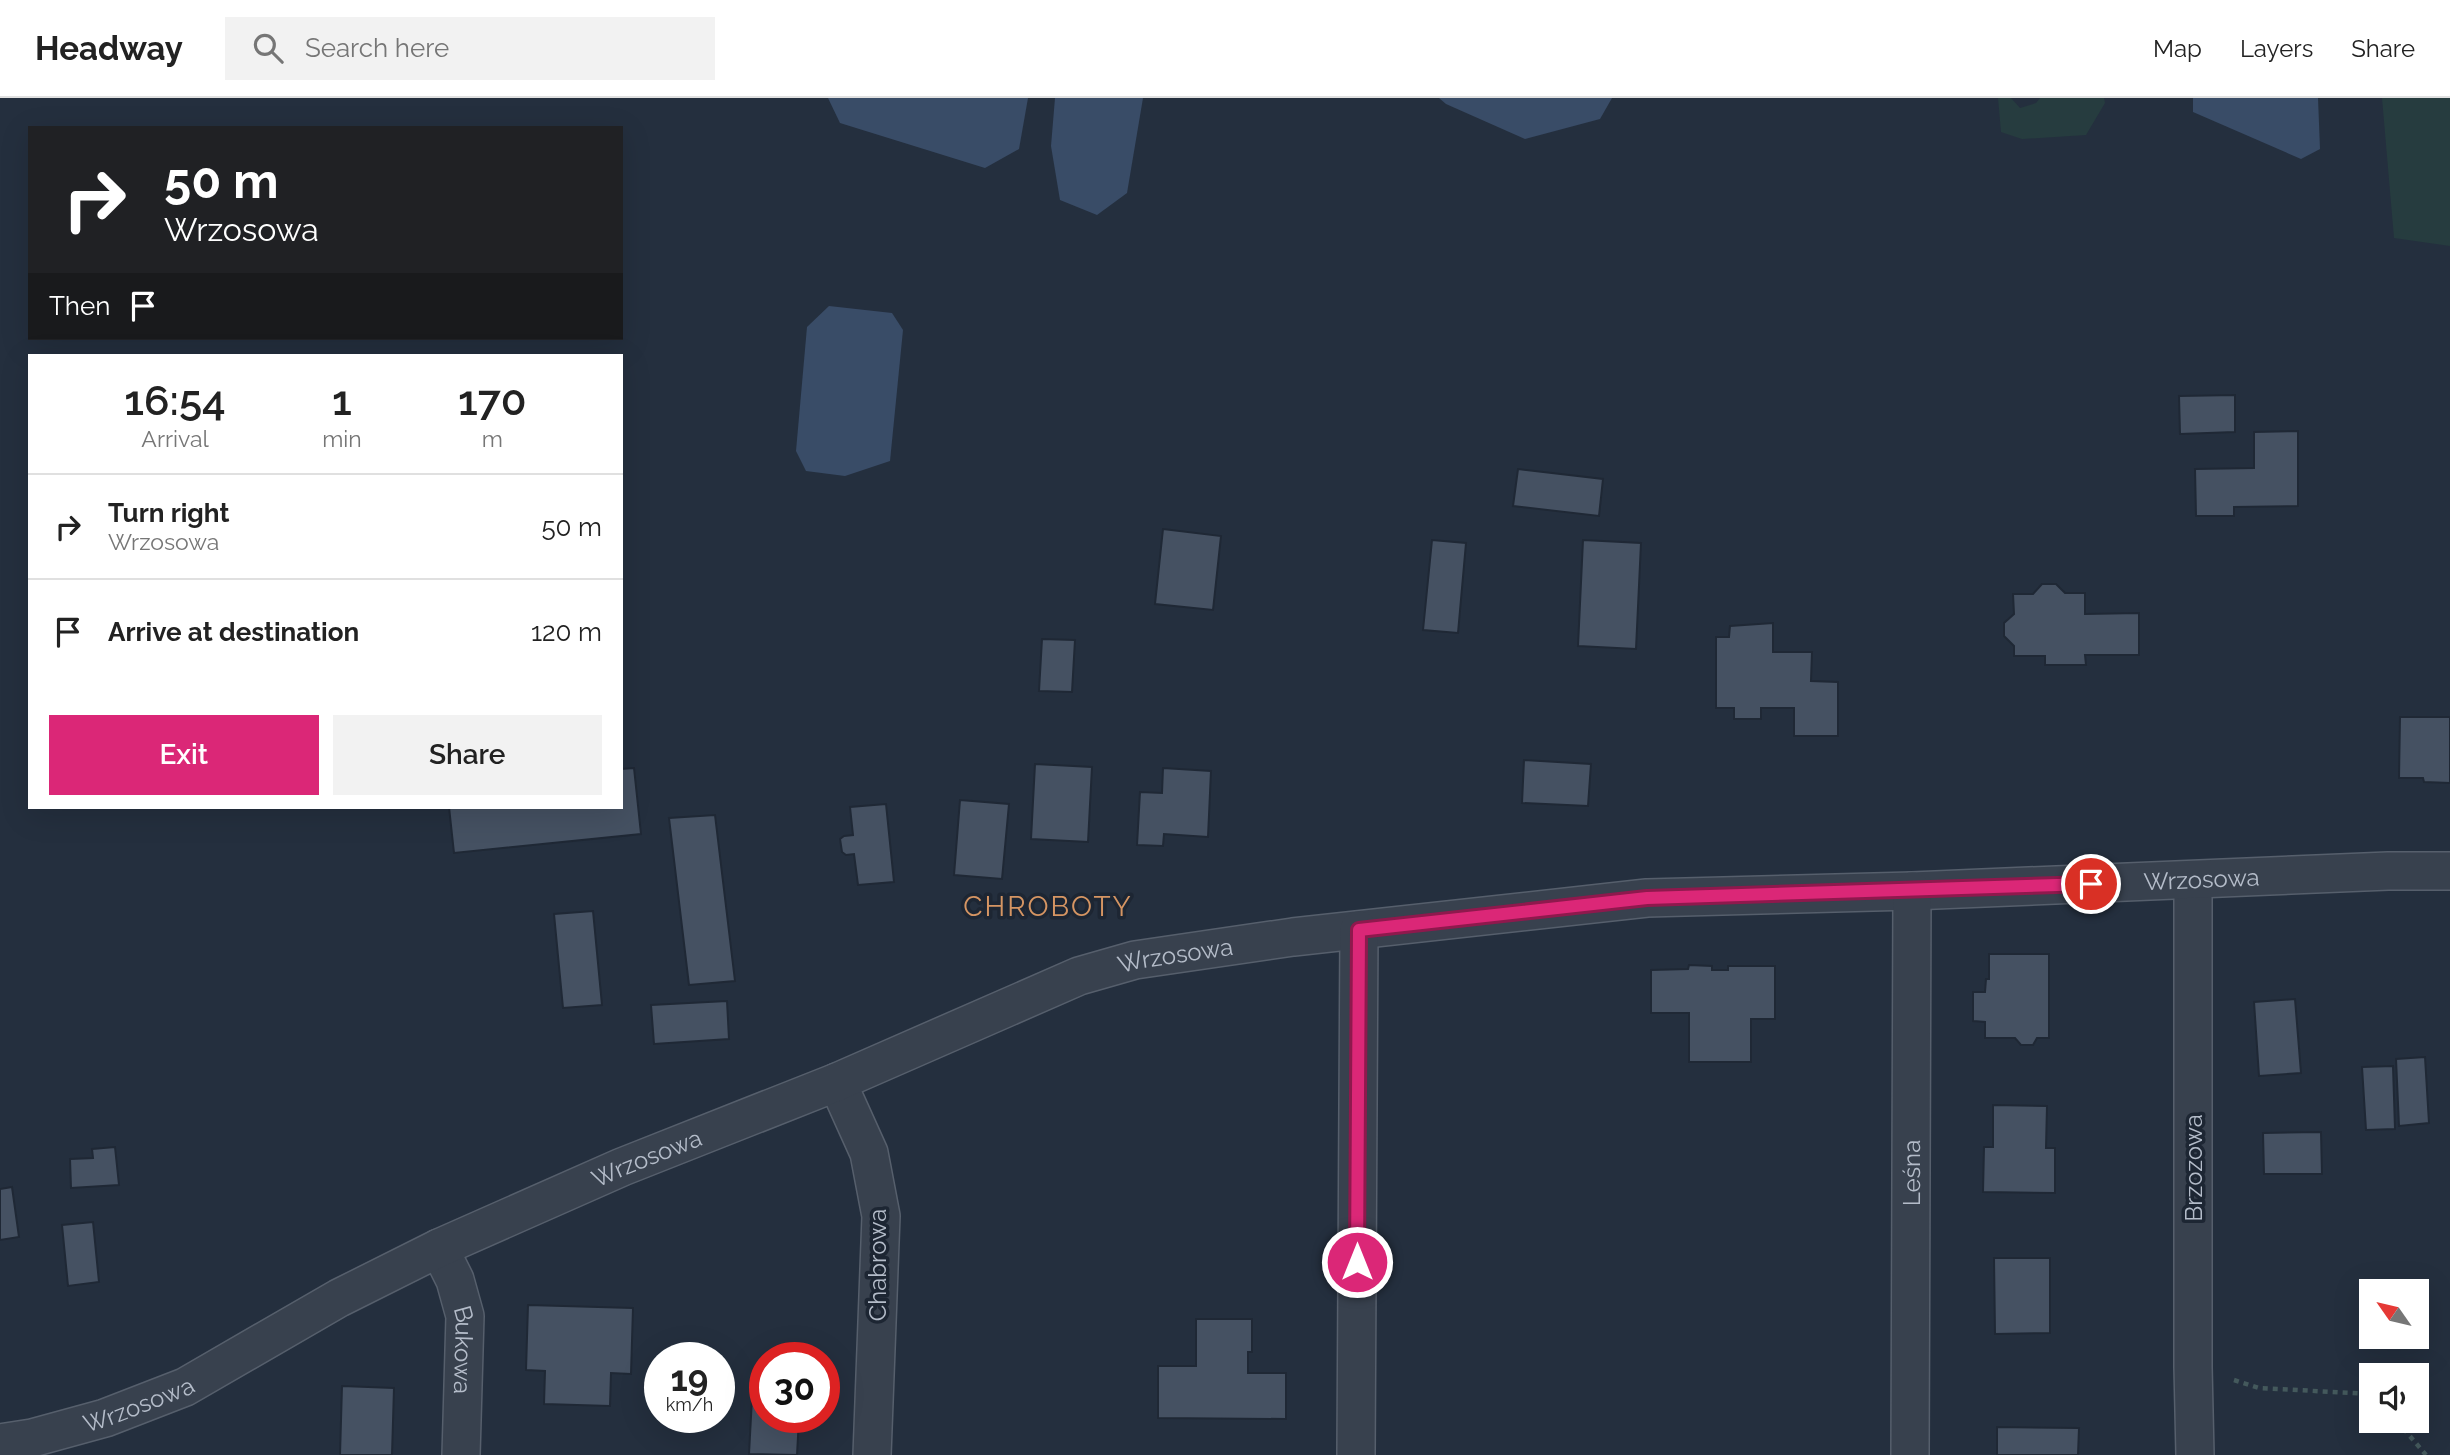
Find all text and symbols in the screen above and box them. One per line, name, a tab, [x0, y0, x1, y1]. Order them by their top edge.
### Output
search box	[225, 17, 715, 80]
text: Headway	[35, 29, 183, 68]
icon: search	[249, 29, 287, 67]
text: Search here	[305, 33, 449, 63]
text: Map	[2153, 34, 2202, 63]
text: Layers	[2240, 34, 2313, 63]
text: Share	[2351, 34, 2415, 63]
text: 50 m	[164, 152, 279, 209]
icon: right	[49, 154, 140, 245]
text: Wrzosowa	[164, 211, 319, 248]
icon: arrive	[124, 287, 162, 325]
text: Then	[49, 291, 110, 321]
text: 16:54	[124, 376, 226, 425]
text: 1	[332, 376, 352, 425]
text: 170	[458, 376, 527, 425]
text: Arrival	[141, 425, 209, 452]
text: min	[322, 425, 362, 452]
text: m	[482, 425, 503, 452]
text: Turn right	[108, 498, 229, 528]
icon: right	[49, 508, 87, 546]
text: 50 m	[541, 512, 602, 542]
text: Wrzosowa	[108, 528, 219, 555]
icon: arrive	[49, 613, 87, 651]
text: Arrive at destination	[108, 617, 359, 647]
text: 120 m	[531, 617, 602, 647]
button: Exit	[49, 715, 319, 795]
button: Share	[333, 715, 602, 795]
pin	[2061, 854, 2121, 914]
street label: Wrzosowa	[2143, 862, 2260, 896]
icon: arrive	[2072, 865, 2110, 903]
district label: CHROBOTY	[963, 890, 1133, 923]
street label: Wrzosowa	[1114, 931, 1235, 979]
street label: Brzozowa	[2179, 1114, 2208, 1222]
street label: Wrzosowa	[587, 1122, 706, 1193]
street label: Leśna	[1896, 1140, 1926, 1206]
street label: Chabrowa	[863, 1209, 892, 1321]
position arrow	[1320, 1225, 1394, 1299]
north arrow	[2359, 1279, 2429, 1349]
map controls	[2359, 1279, 2429, 1433]
street label: Bukowa	[448, 1302, 480, 1394]
speed limit sign: 30	[749, 1342, 840, 1433]
text: 19	[671, 1358, 708, 1399]
button: sound	[2359, 1363, 2429, 1433]
street label: Wrzosowa	[80, 1370, 199, 1438]
text: km/h	[666, 1394, 713, 1415]

